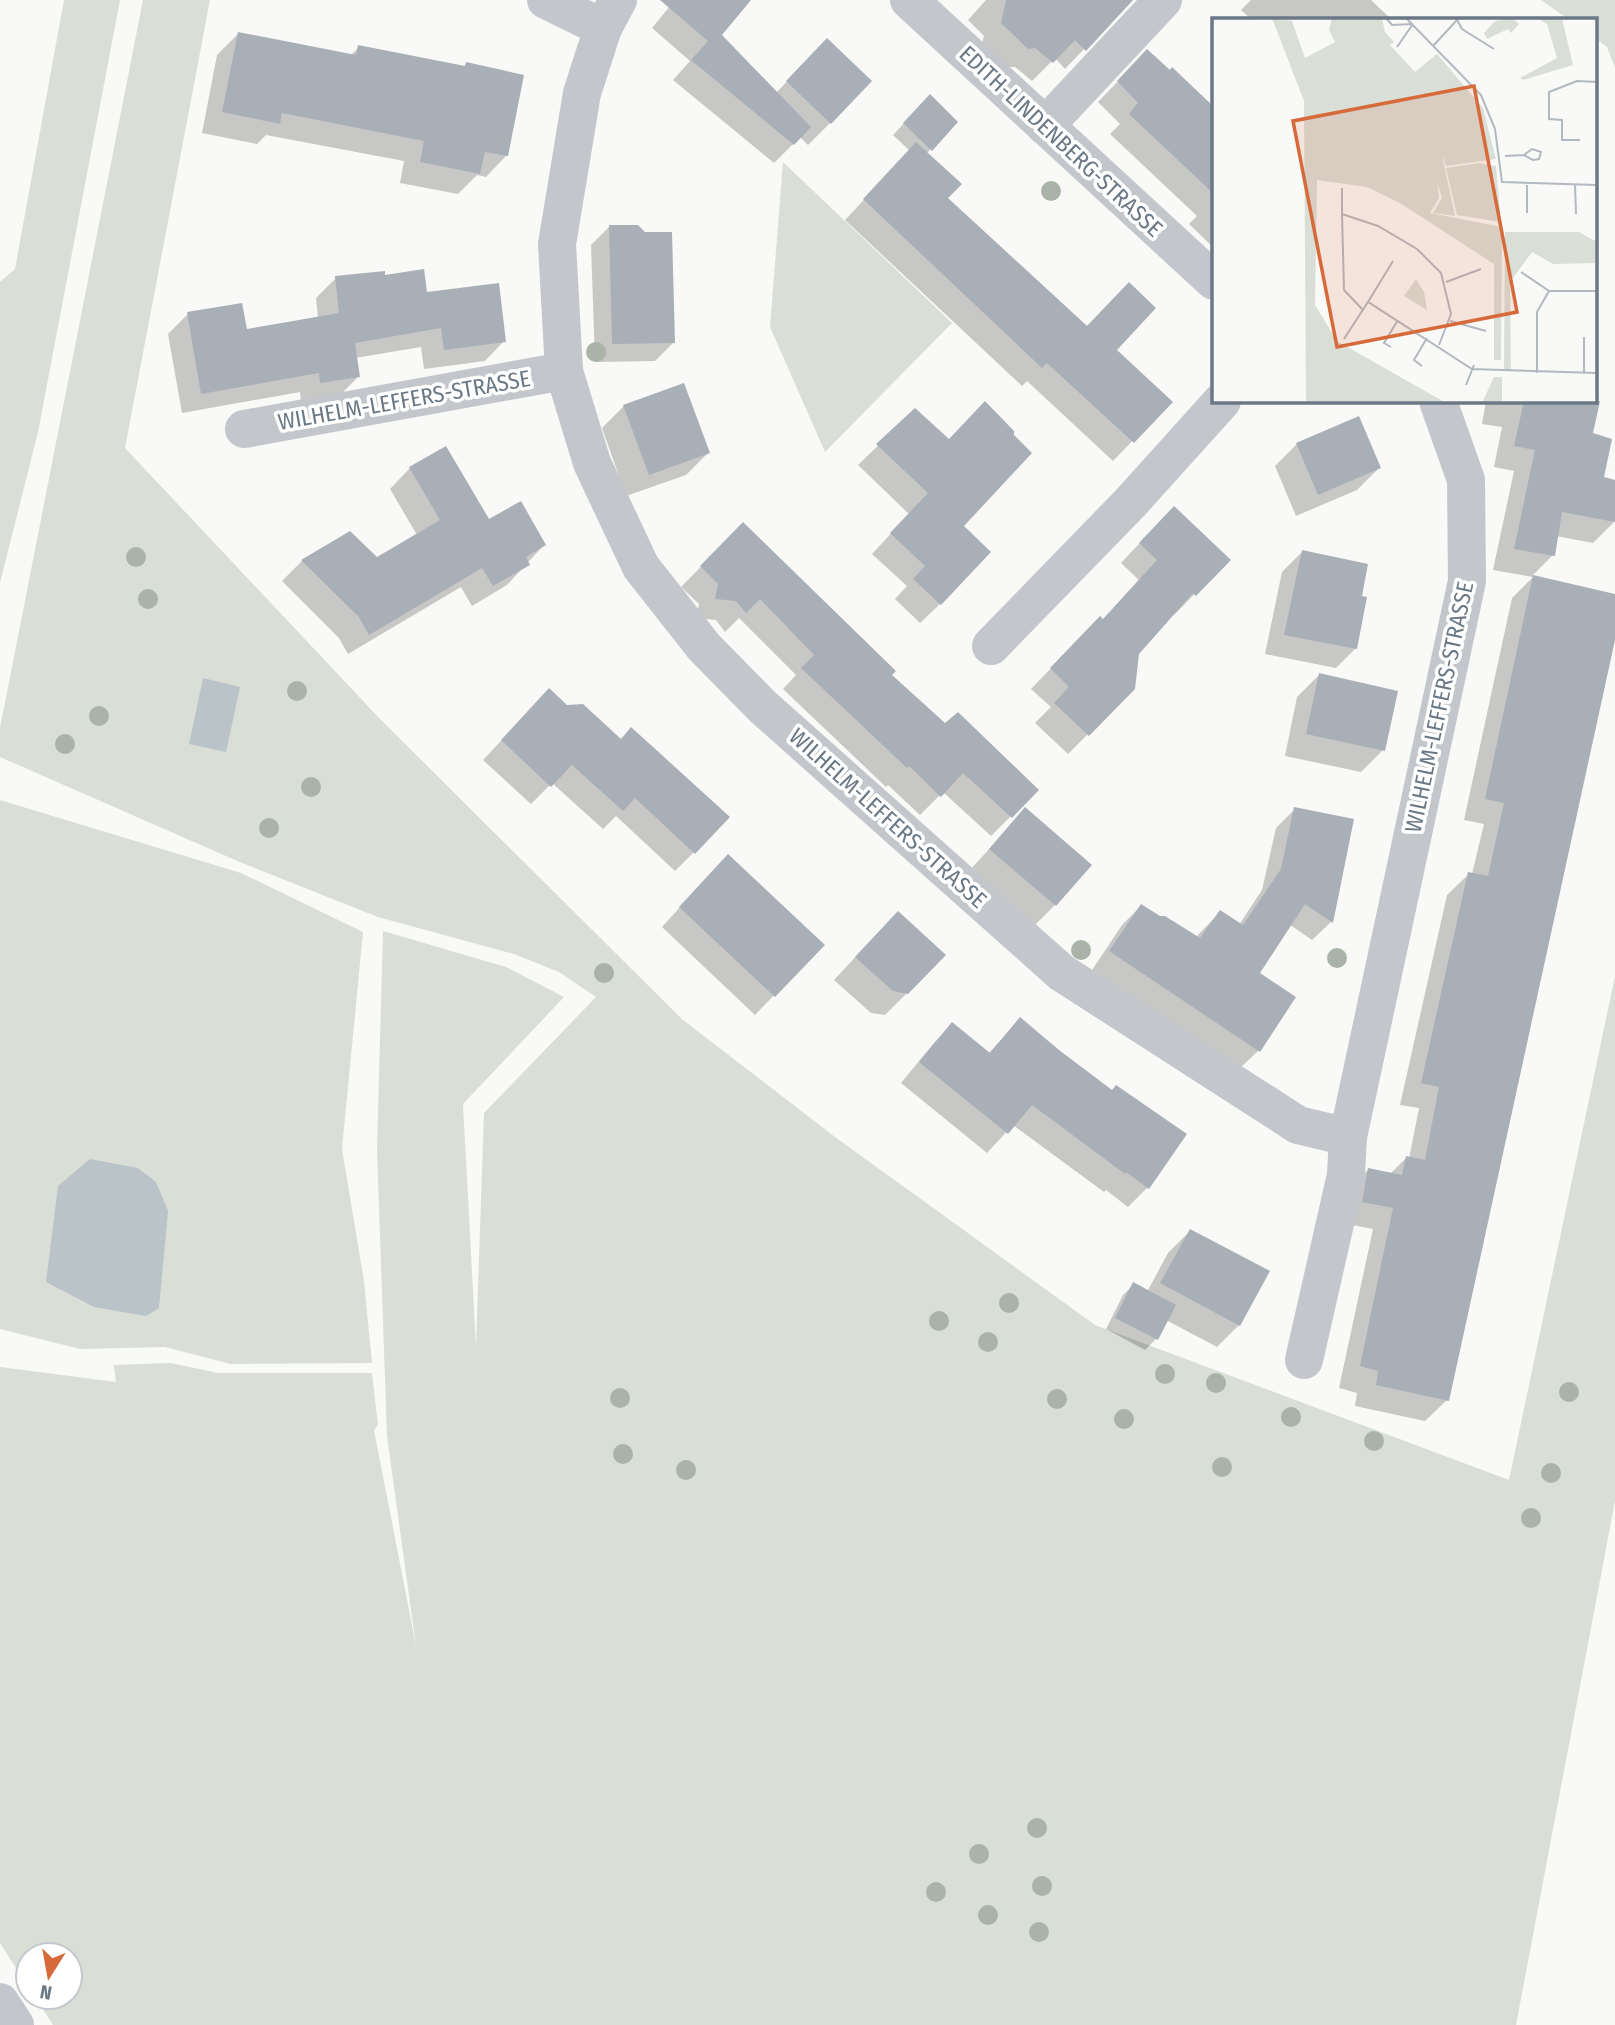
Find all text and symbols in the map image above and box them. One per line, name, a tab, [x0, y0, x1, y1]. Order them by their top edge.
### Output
inset map	[1212, 18, 1598, 402]
street label: EDITH-LINDENBERG-STRASSE	[954, 40, 1168, 242]
street label: WILHELM-LEFFERS-STRASSE	[276, 364, 532, 436]
street label: WILHELM-LEFFERS-STRASSE	[1399, 579, 1479, 835]
street label: WILHELM-LEFFERS-STRASSE	[784, 722, 992, 914]
north arrow	[14, 1941, 84, 2011]
text: N	[38, 1980, 54, 2005]

